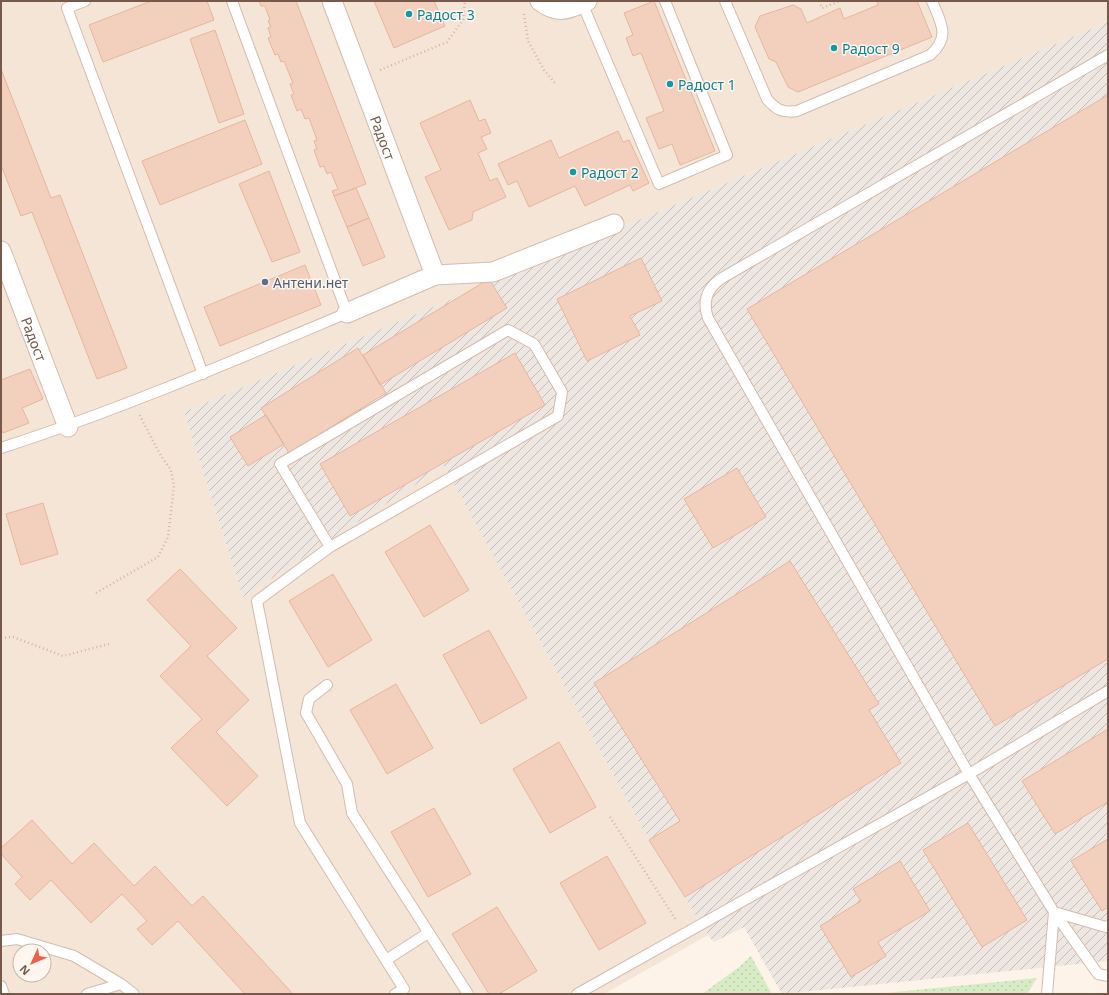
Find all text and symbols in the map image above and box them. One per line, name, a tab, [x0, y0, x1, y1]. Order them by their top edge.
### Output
place label: Радост 3	[417, 5, 475, 24]
marker: Радост 3	[404, 9, 414, 19]
place label: Радост 9	[842, 39, 900, 58]
marker: Радост 9	[829, 43, 839, 53]
place label: Радост 1	[678, 75, 736, 94]
marker: Радост 1	[665, 79, 675, 89]
street label: Радост	[366, 113, 401, 163]
place label: Радост 2	[581, 163, 639, 182]
marker: Радост 2	[568, 167, 578, 177]
place label: Антени.нет	[273, 273, 349, 292]
marker: Антени.нет	[260, 277, 270, 287]
street label: Радост	[17, 314, 52, 364]
north arrow	[12, 943, 52, 983]
text: N	[16, 962, 33, 979]

